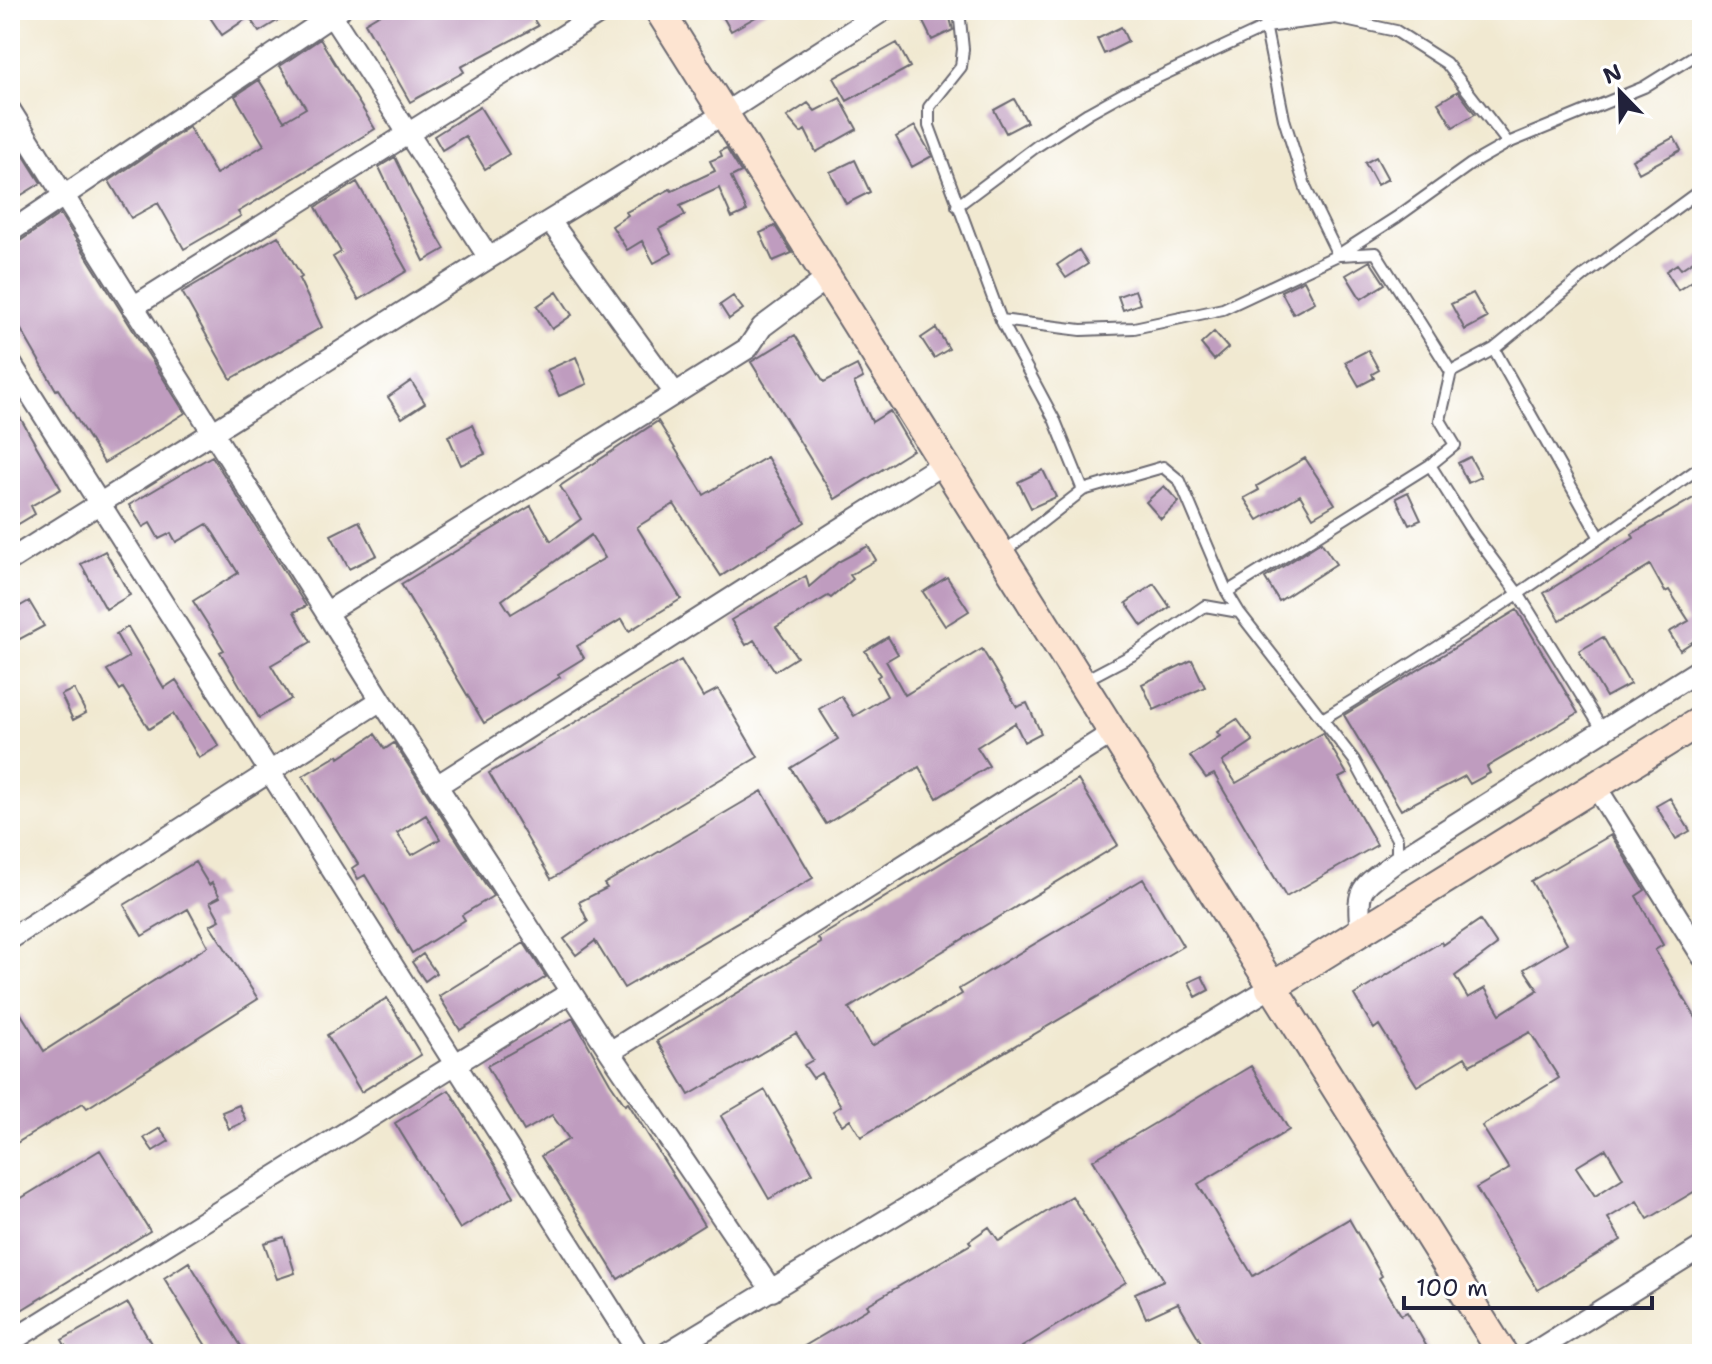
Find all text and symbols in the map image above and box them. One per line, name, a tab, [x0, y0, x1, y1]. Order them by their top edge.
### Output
north arrow	[1580, 52, 1660, 132]
text: N	[1599, 57, 1626, 91]
scale bar	[1404, 1260, 1652, 1310]
text: 100 m	[1416, 1272, 1488, 1304]

